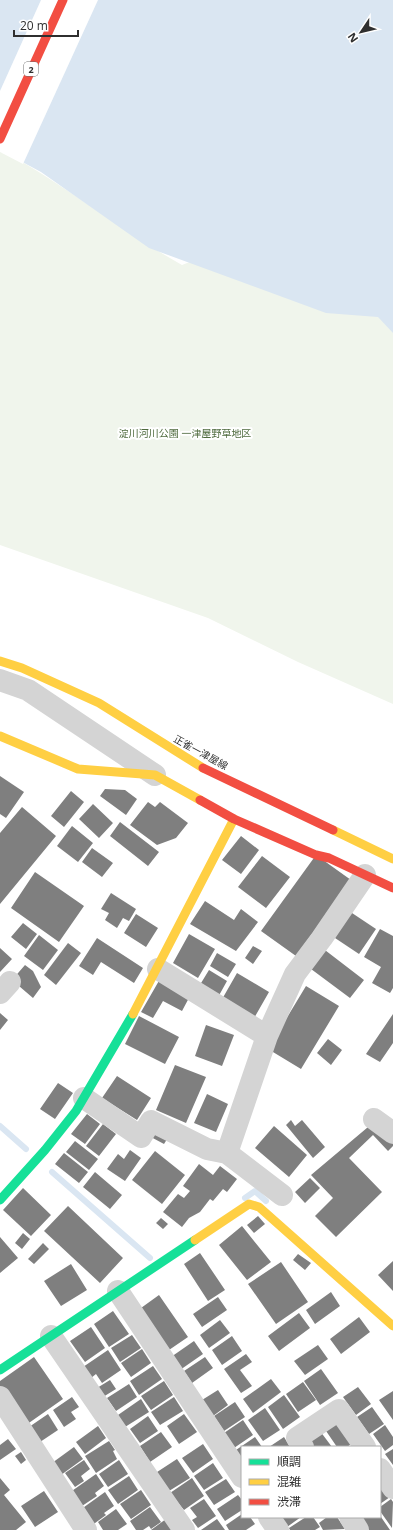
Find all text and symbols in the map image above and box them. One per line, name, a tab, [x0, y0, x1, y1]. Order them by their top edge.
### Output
scale bar	[14, 12, 78, 38]
north arrow	[341, 12, 381, 52]
text: 20 m	[20, 17, 48, 34]
text: N	[344, 30, 361, 46]
road number: 2	[24, 62, 38, 76]
park label: 淀川河川公園 一津屋野草地区	[119, 426, 251, 440]
street label: 正雀一津屋線	[171, 731, 231, 773]
legend	[241, 1446, 381, 1518]
text: 順調	[277, 1453, 301, 1470]
text: 混雑	[277, 1473, 301, 1490]
text: 渋滞	[277, 1493, 301, 1510]

